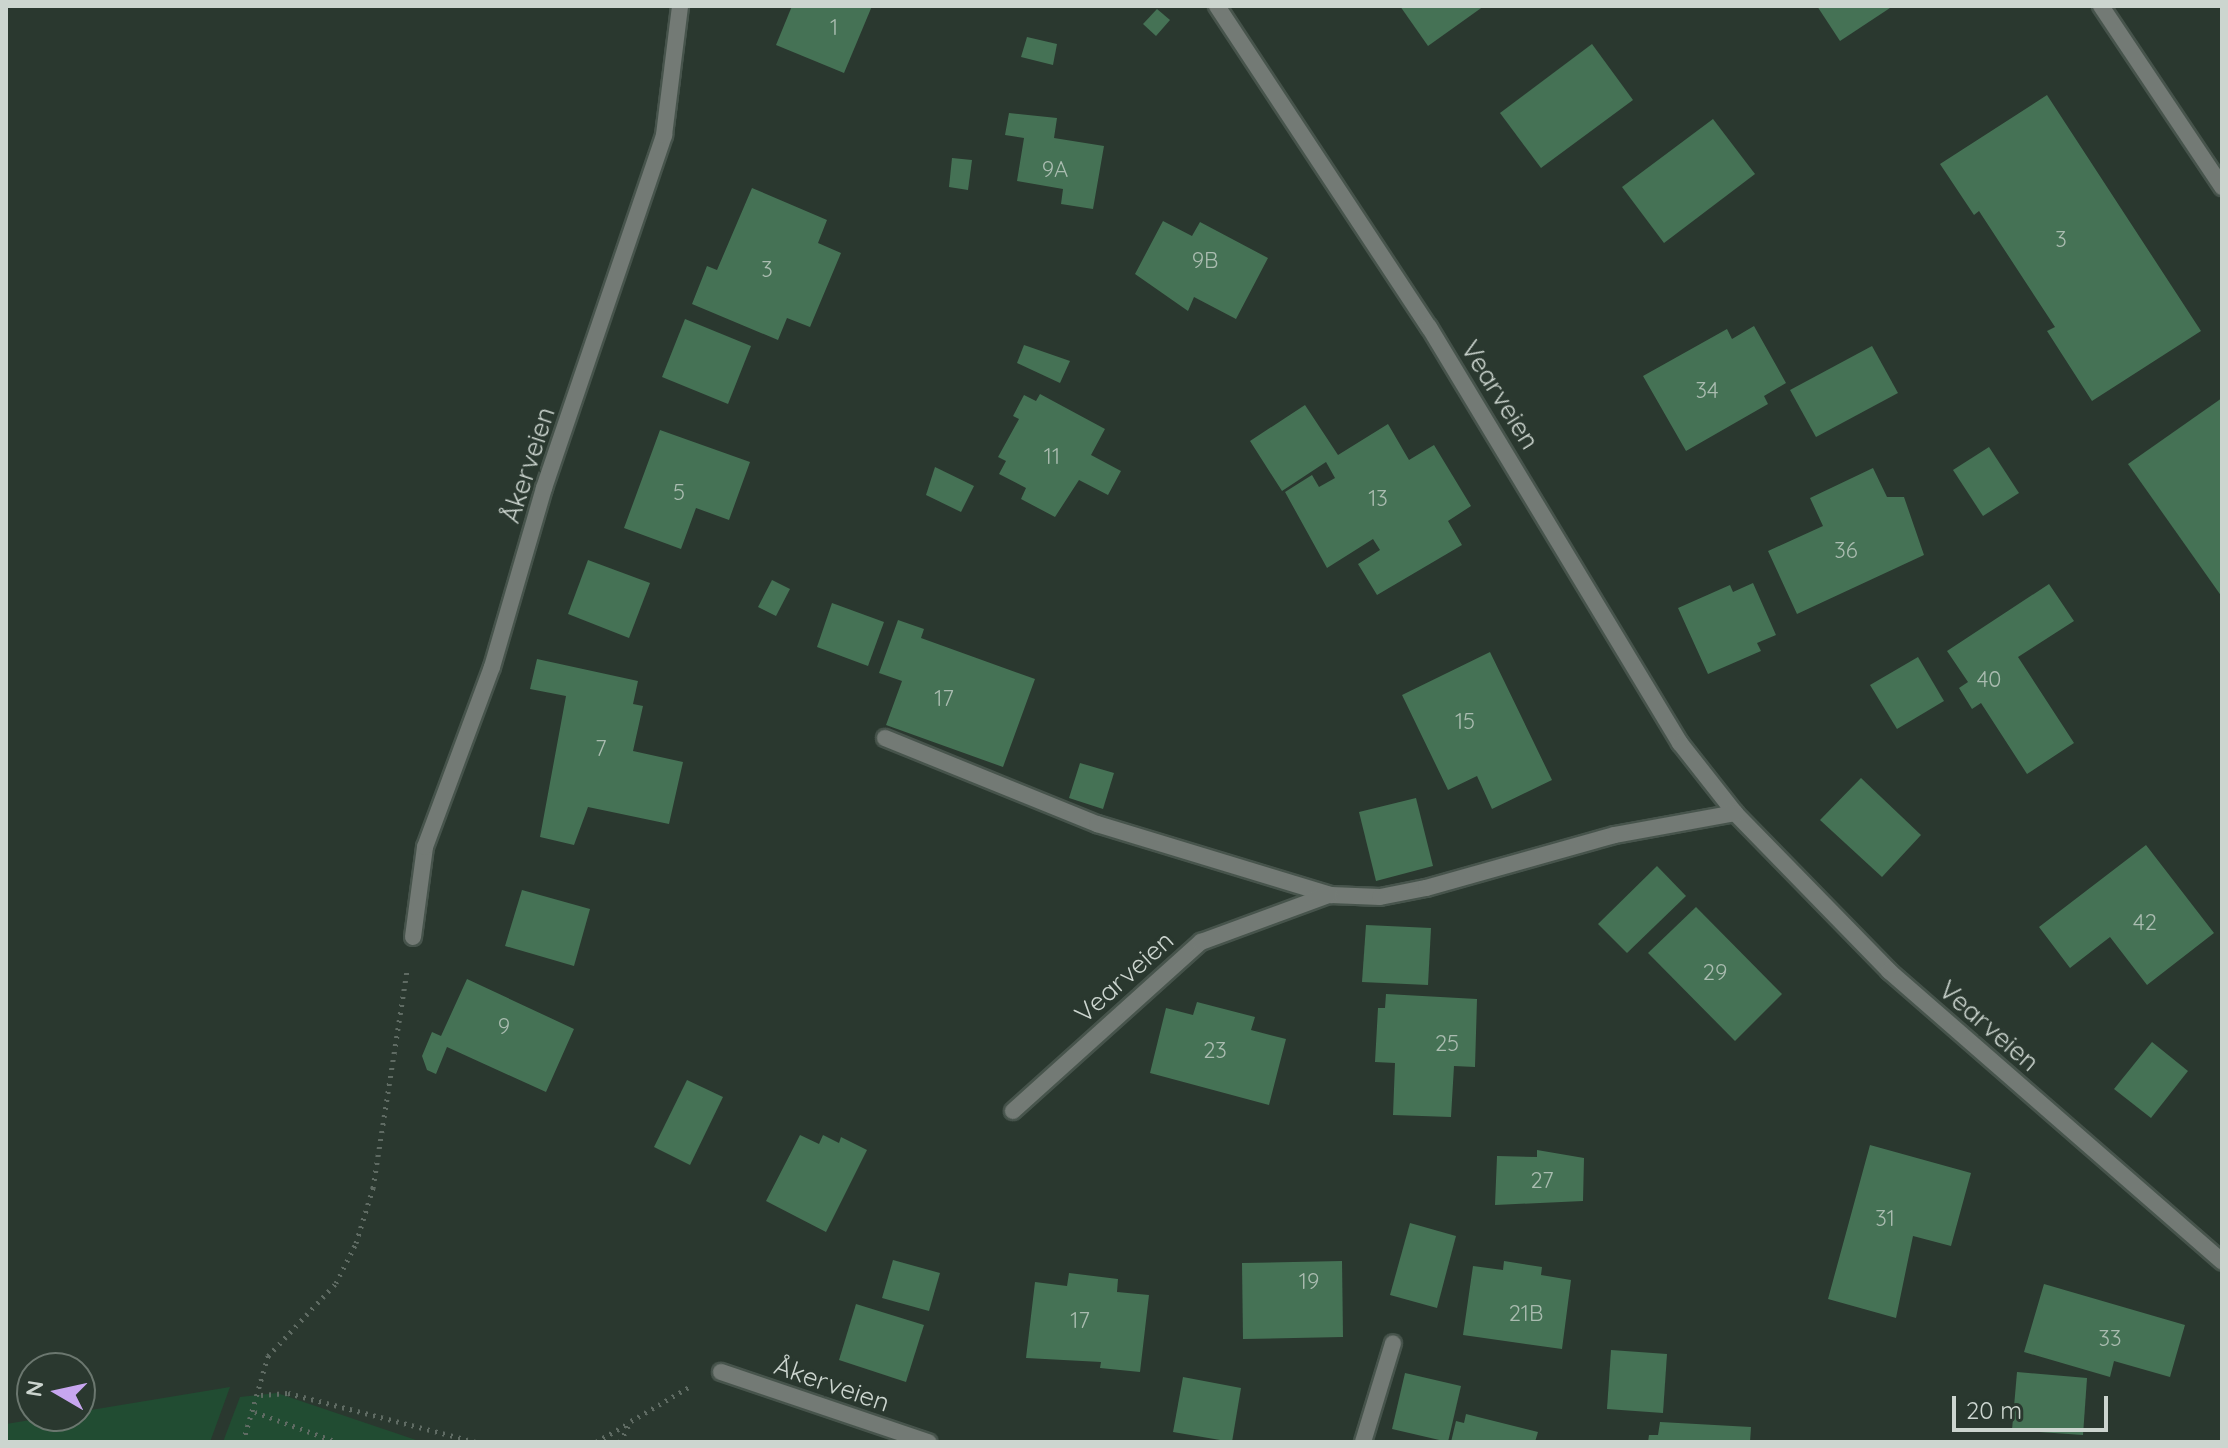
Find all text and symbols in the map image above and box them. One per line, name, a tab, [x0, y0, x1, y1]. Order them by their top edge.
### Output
house number: 1	[830, 15, 838, 41]
house number: 9A	[1042, 157, 1068, 183]
house number: 3	[2055, 227, 2067, 253]
house number: 9B	[1192, 248, 1218, 274]
house number: 3	[761, 257, 773, 283]
street label: Vearveien	[1454, 335, 1546, 455]
house number: 34	[1695, 378, 1719, 404]
street label: Åkerveien	[495, 403, 561, 527]
house number: 11	[1044, 444, 1060, 470]
house number: 5	[673, 480, 685, 506]
house number: 13	[1368, 486, 1388, 512]
house number: 36	[1834, 538, 1858, 564]
house number: 40	[1977, 667, 2001, 693]
house number: 17	[934, 686, 954, 712]
house number: 15	[1455, 709, 1475, 735]
house number: 7	[595, 736, 607, 762]
house number: 42	[2133, 910, 2157, 936]
street label: Vearveien	[1068, 925, 1180, 1029]
house number: 29	[1703, 960, 1727, 986]
street label: Vearveien	[1933, 974, 2045, 1078]
house number: 9	[498, 1014, 510, 1040]
house number: 25	[1435, 1031, 1459, 1057]
house number: 23	[1203, 1038, 1227, 1064]
house number: 27	[1530, 1168, 1554, 1194]
house number: 31	[1875, 1206, 1895, 1232]
house number: 19	[1299, 1269, 1319, 1295]
house number: 21B	[1509, 1301, 1543, 1327]
house number: 17	[1070, 1308, 1090, 1334]
house number: 33	[2098, 1326, 2122, 1352]
street label: Åkerveien	[770, 1350, 894, 1418]
north arrow	[16, 1352, 96, 1432]
text: N	[19, 1378, 49, 1399]
scale bar	[1956, 1380, 2112, 1430]
text: 20 m	[1966, 1395, 2022, 1425]

